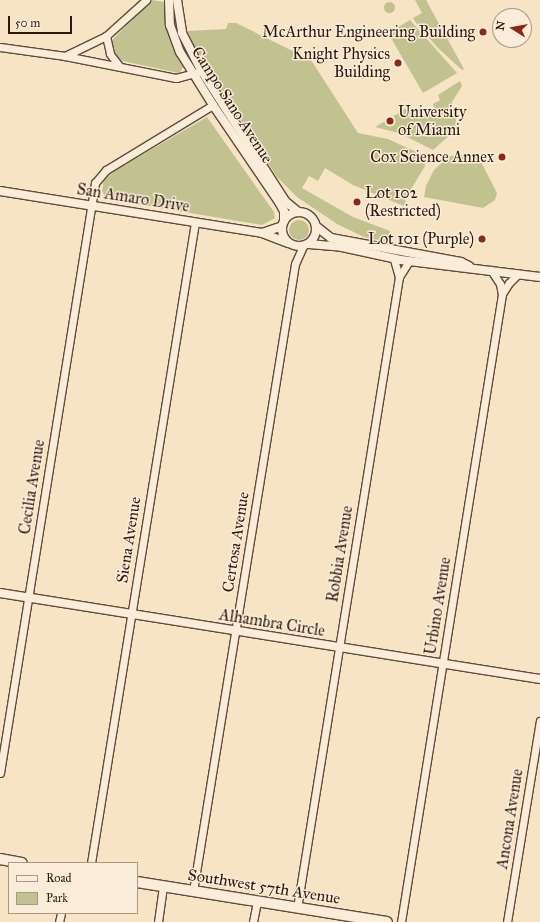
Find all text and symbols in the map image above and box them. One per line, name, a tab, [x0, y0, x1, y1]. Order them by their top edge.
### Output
scale bar	[10, 8, 74, 34]
north arrow	[492, 8, 532, 48]
text: 50 m	[15, 16, 40, 30]
text: N	[493, 20, 508, 32]
place label: McArthur Engineering Building	[262, 22, 475, 42]
marker: McArthur Engineering Building	[478, 27, 488, 37]
street label: Campo Sano Avenue	[187, 43, 277, 167]
place label: Knight Physics Building	[292, 44, 390, 82]
marker: Knight Physics Building	[393, 58, 403, 68]
place label: University of Miami	[398, 102, 467, 140]
marker: University of Miami	[385, 116, 395, 126]
place label: Cox Science Annex	[370, 147, 494, 167]
marker: Cox Science Annex	[497, 152, 507, 162]
street label: San Amaro Drive	[75, 180, 191, 216]
place label: Lot 102 (Restricted)	[365, 183, 441, 221]
marker: Lot 102 (Restricted)	[352, 197, 362, 207]
place label: Lot 101 (Purple)	[368, 229, 474, 249]
marker: Lot 101 (Purple)	[477, 234, 487, 244]
street label: Cecilia Avenue	[15, 438, 49, 536]
street label: Certosa Avenue	[219, 490, 253, 594]
street label: Siena Avenue	[113, 495, 145, 585]
street label: Robbia Avenue	[323, 504, 357, 604]
street label: Urbino Avenue	[421, 556, 455, 656]
street label: Alhambra Circle	[218, 605, 326, 641]
street label: Ancona Avenue	[493, 767, 527, 871]
legend	[8, 862, 138, 914]
street label: Southwest 57th Avenue	[186, 865, 342, 909]
text: Road	[46, 871, 72, 885]
text: Park	[46, 891, 68, 905]

